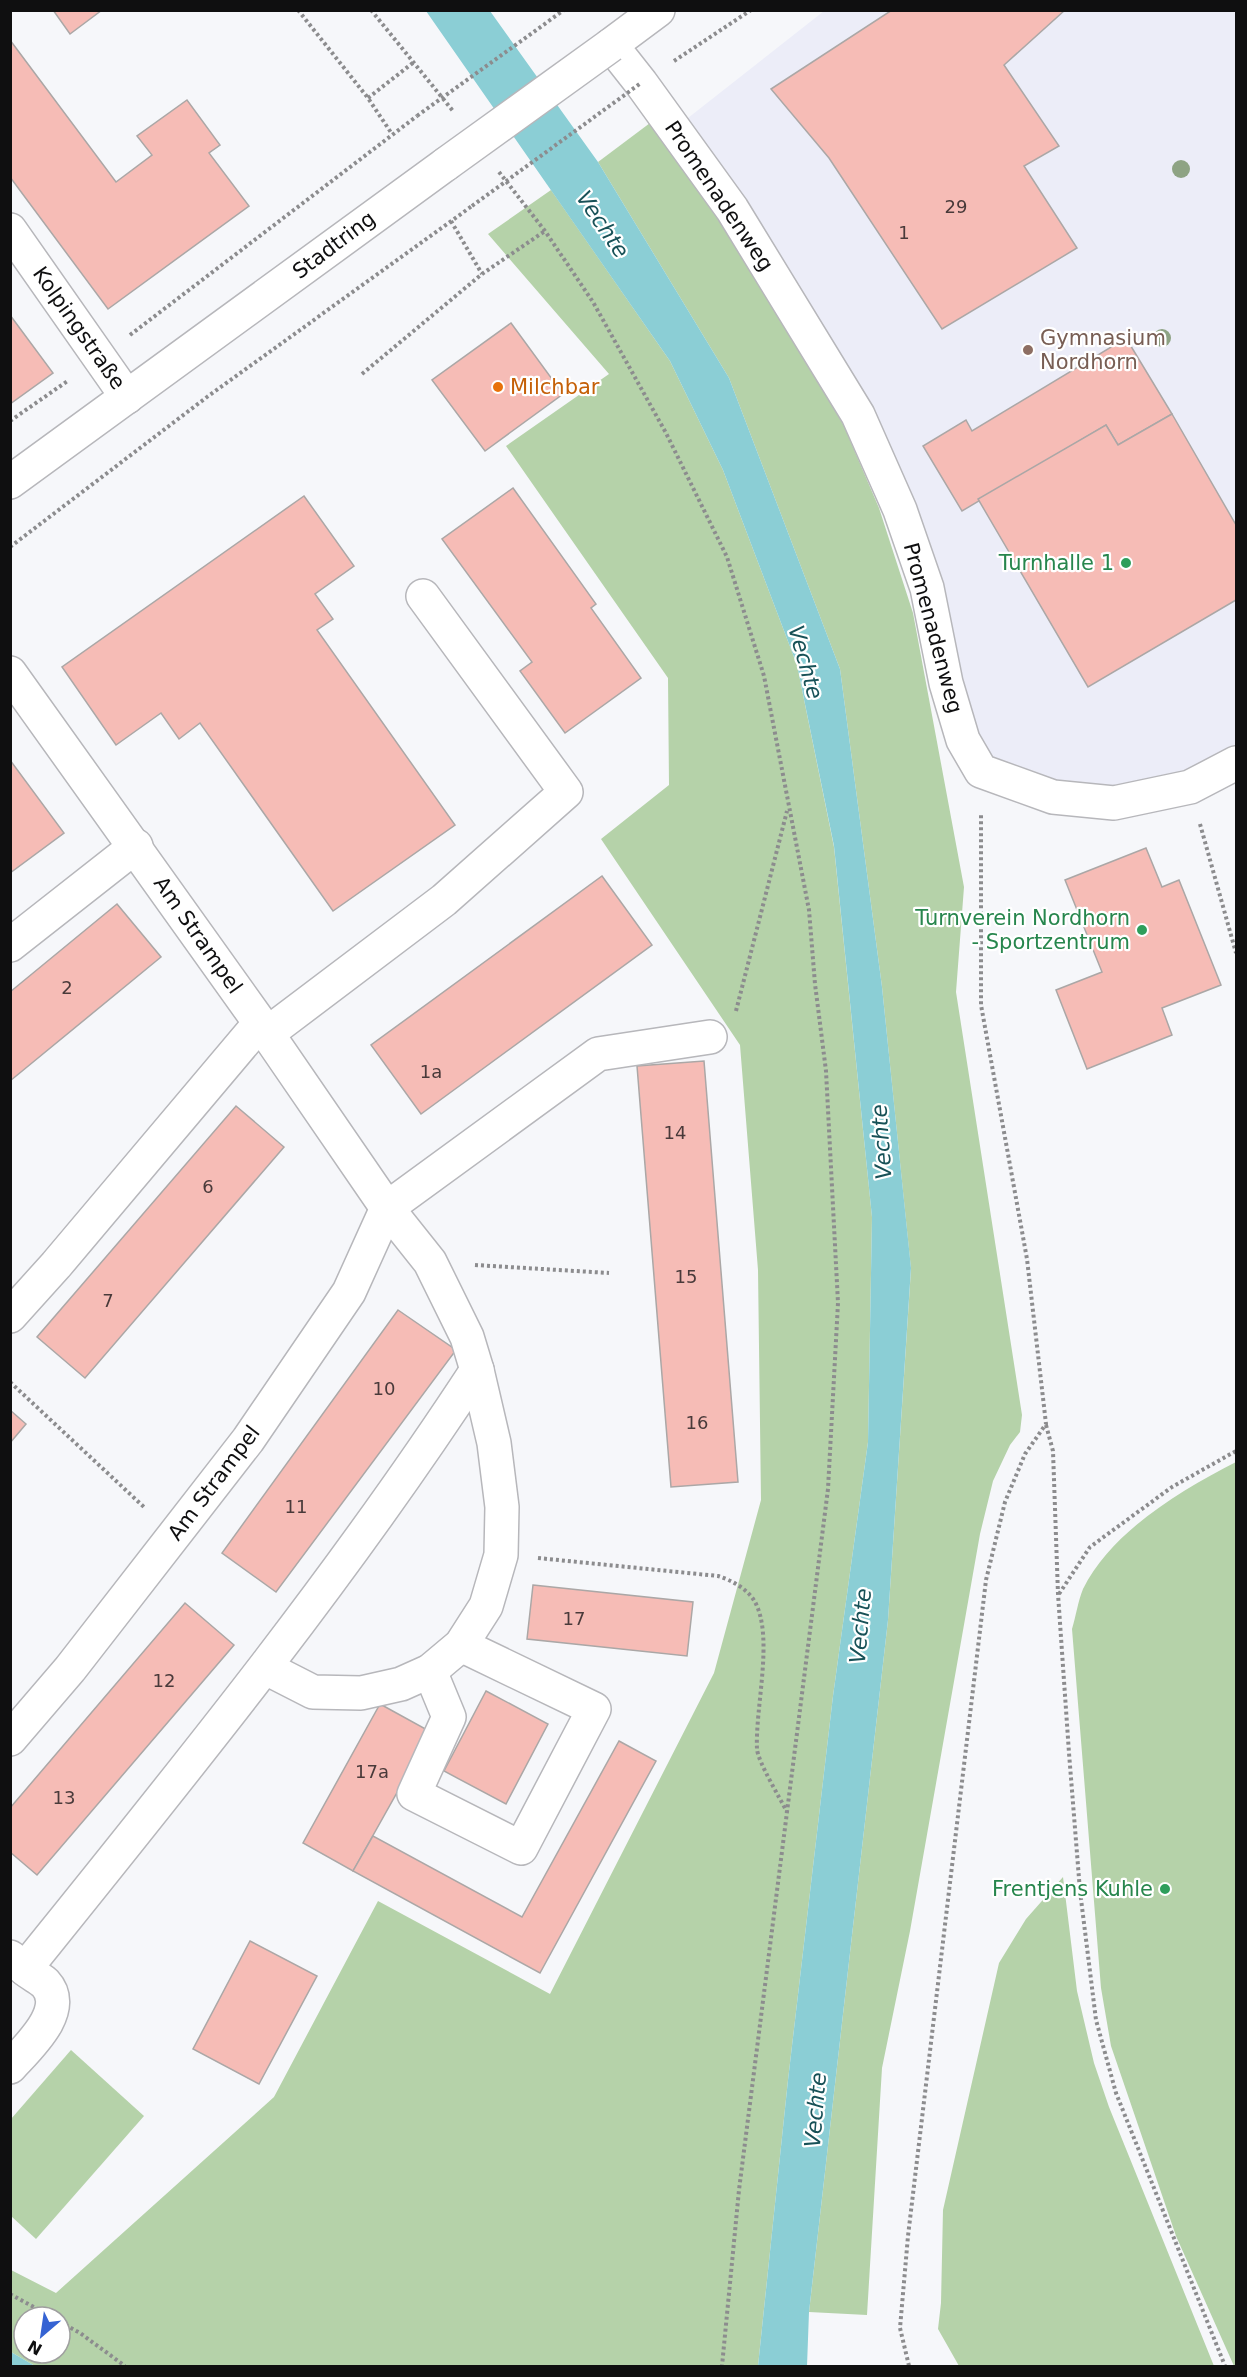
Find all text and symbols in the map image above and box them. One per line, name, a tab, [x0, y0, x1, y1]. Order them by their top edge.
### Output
street label: Promenadenweg	[660, 116, 778, 276]
water label: Vechte	[571, 186, 634, 263]
house number: 29	[945, 196, 967, 217]
street label: Stadtring	[288, 206, 380, 284]
house number: 1	[898, 222, 910, 243]
street label: Kolpingstraße	[28, 262, 130, 394]
place label: Gymnasium Nordhorn	[1040, 326, 1166, 374]
marker: Gymnasium Nordhorn	[1021, 343, 1035, 357]
place label: Milchbar	[510, 375, 600, 399]
marker: Milchbar	[491, 380, 505, 394]
street label: Promenadenweg	[899, 540, 967, 716]
place label: Turnhalle 1	[998, 551, 1114, 575]
marker: Turnhalle 1	[1119, 556, 1133, 570]
water label: Vechte	[783, 622, 828, 702]
street label: Am Strampel	[149, 872, 247, 998]
place label: Turnverein Nordhorn - Sportzentrum	[914, 906, 1130, 954]
marker: Turnverein Nordhorn - Sportzentrum	[1135, 923, 1149, 937]
house number: 2	[61, 977, 73, 998]
house number: 1a	[420, 1061, 442, 1082]
water label: Vechte	[866, 1103, 897, 1180]
house number: 14	[664, 1122, 686, 1143]
house number: 6	[202, 1176, 214, 1197]
house number: 15	[675, 1266, 697, 1287]
house number: 7	[102, 1290, 114, 1311]
house number: 10	[373, 1378, 395, 1399]
house number: 16	[686, 1412, 708, 1433]
street label: Am Strampel	[163, 1421, 265, 1545]
house number: 11	[285, 1496, 307, 1517]
water label: Vechte	[845, 1587, 876, 1665]
house number: 17	[563, 1608, 585, 1629]
house number: 12	[153, 1670, 175, 1691]
house number: 17a	[355, 1761, 389, 1782]
house number: 13	[53, 1787, 75, 1808]
place label: Frentjens Kuhle	[992, 1877, 1153, 1901]
marker: Frentjens Kuhle	[1158, 1882, 1172, 1896]
water label: Vechte	[800, 2071, 831, 2149]
north arrow	[12, 2305, 72, 2365]
text: N	[25, 2336, 45, 2359]

